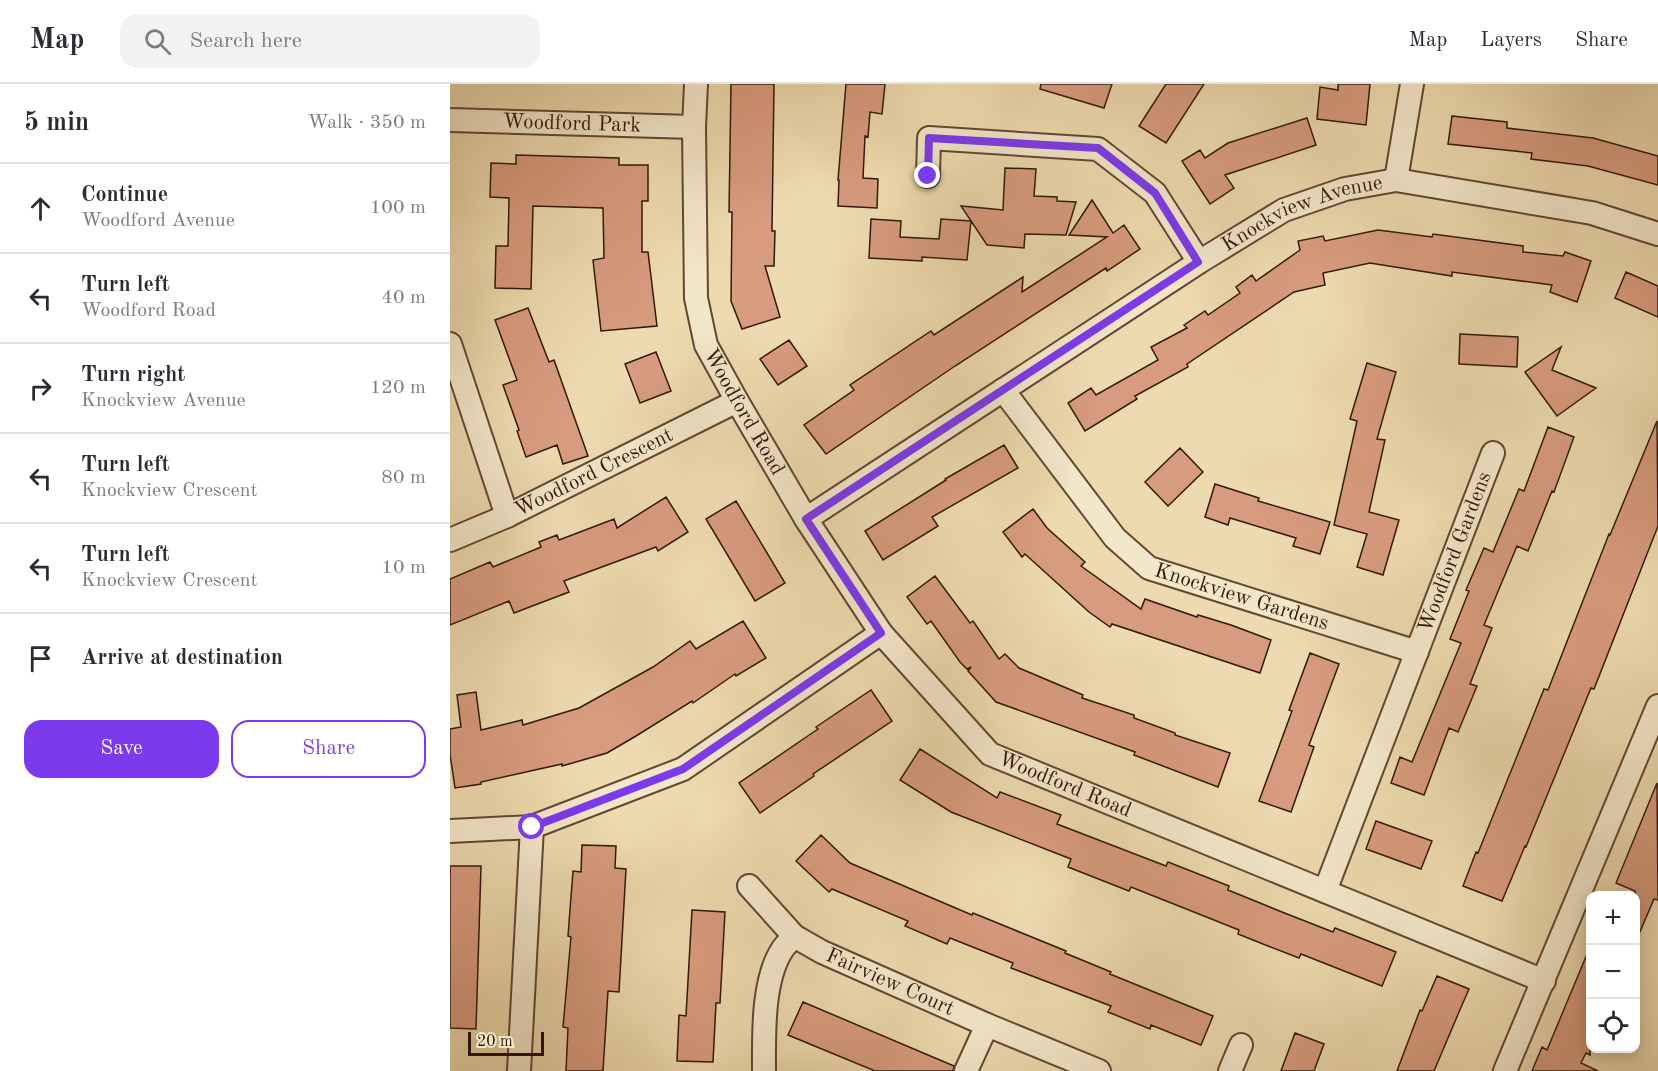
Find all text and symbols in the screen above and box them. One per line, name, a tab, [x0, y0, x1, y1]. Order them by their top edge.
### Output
search box	[120, 14, 540, 68]
icon: search	[141, 25, 174, 58]
text: Map	[30, 27, 84, 55]
text: Search here	[189, 30, 302, 52]
text: Map	[1408, 30, 1447, 51]
text: Layers	[1480, 30, 1542, 51]
text: Share	[1575, 30, 1628, 51]
text: 5 min	[24, 110, 89, 136]
street label: Woodford Park	[502, 111, 641, 136]
text: Walk · 350 m	[307, 113, 426, 133]
route end	[914, 162, 940, 188]
street label: Knockview Avenue	[1218, 172, 1384, 256]
text: Continue	[81, 184, 168, 206]
icon: ahead	[24, 192, 57, 225]
text: 100 m	[370, 198, 426, 218]
text: Woodford Avenue	[81, 211, 235, 231]
text: Turn left	[81, 274, 170, 296]
icon: left	[24, 282, 57, 315]
text: 40 m	[381, 288, 426, 308]
text: Woodford Road	[81, 301, 216, 321]
street label: Woodford Road	[700, 345, 788, 479]
text: Turn right	[81, 364, 185, 386]
icon: right	[24, 372, 57, 405]
text: 120 m	[370, 378, 426, 398]
text: Knockview Avenue	[81, 391, 246, 411]
street label: Woodford Crescent	[511, 424, 676, 521]
text: Turn left	[81, 454, 170, 476]
icon: left	[24, 462, 57, 495]
text: 80 m	[381, 468, 426, 488]
street label: Woodford Gardens	[1415, 469, 1495, 635]
text: Knockview Crescent	[81, 481, 257, 501]
text: Turn left	[81, 544, 170, 566]
icon: left	[24, 552, 57, 585]
text: 10 m	[381, 558, 426, 578]
street label: Knockview Gardens	[1152, 560, 1331, 634]
text: Knockview Crescent	[81, 571, 257, 591]
icon: arrive	[24, 642, 57, 675]
text: Arrive at destination	[81, 647, 283, 669]
button: Save	[24, 720, 219, 778]
button: Share	[231, 720, 426, 778]
street label: Woodford Road	[995, 748, 1134, 821]
route start	[518, 813, 544, 839]
map controls	[1586, 891, 1640, 1053]
button: +	[1586, 891, 1640, 945]
street label: Fairview Court	[823, 945, 957, 1020]
button: −	[1586, 945, 1640, 999]
button: locate	[1586, 999, 1640, 1053]
scale bar	[468, 1029, 544, 1056]
text: 20 m	[477, 1034, 513, 1050]

